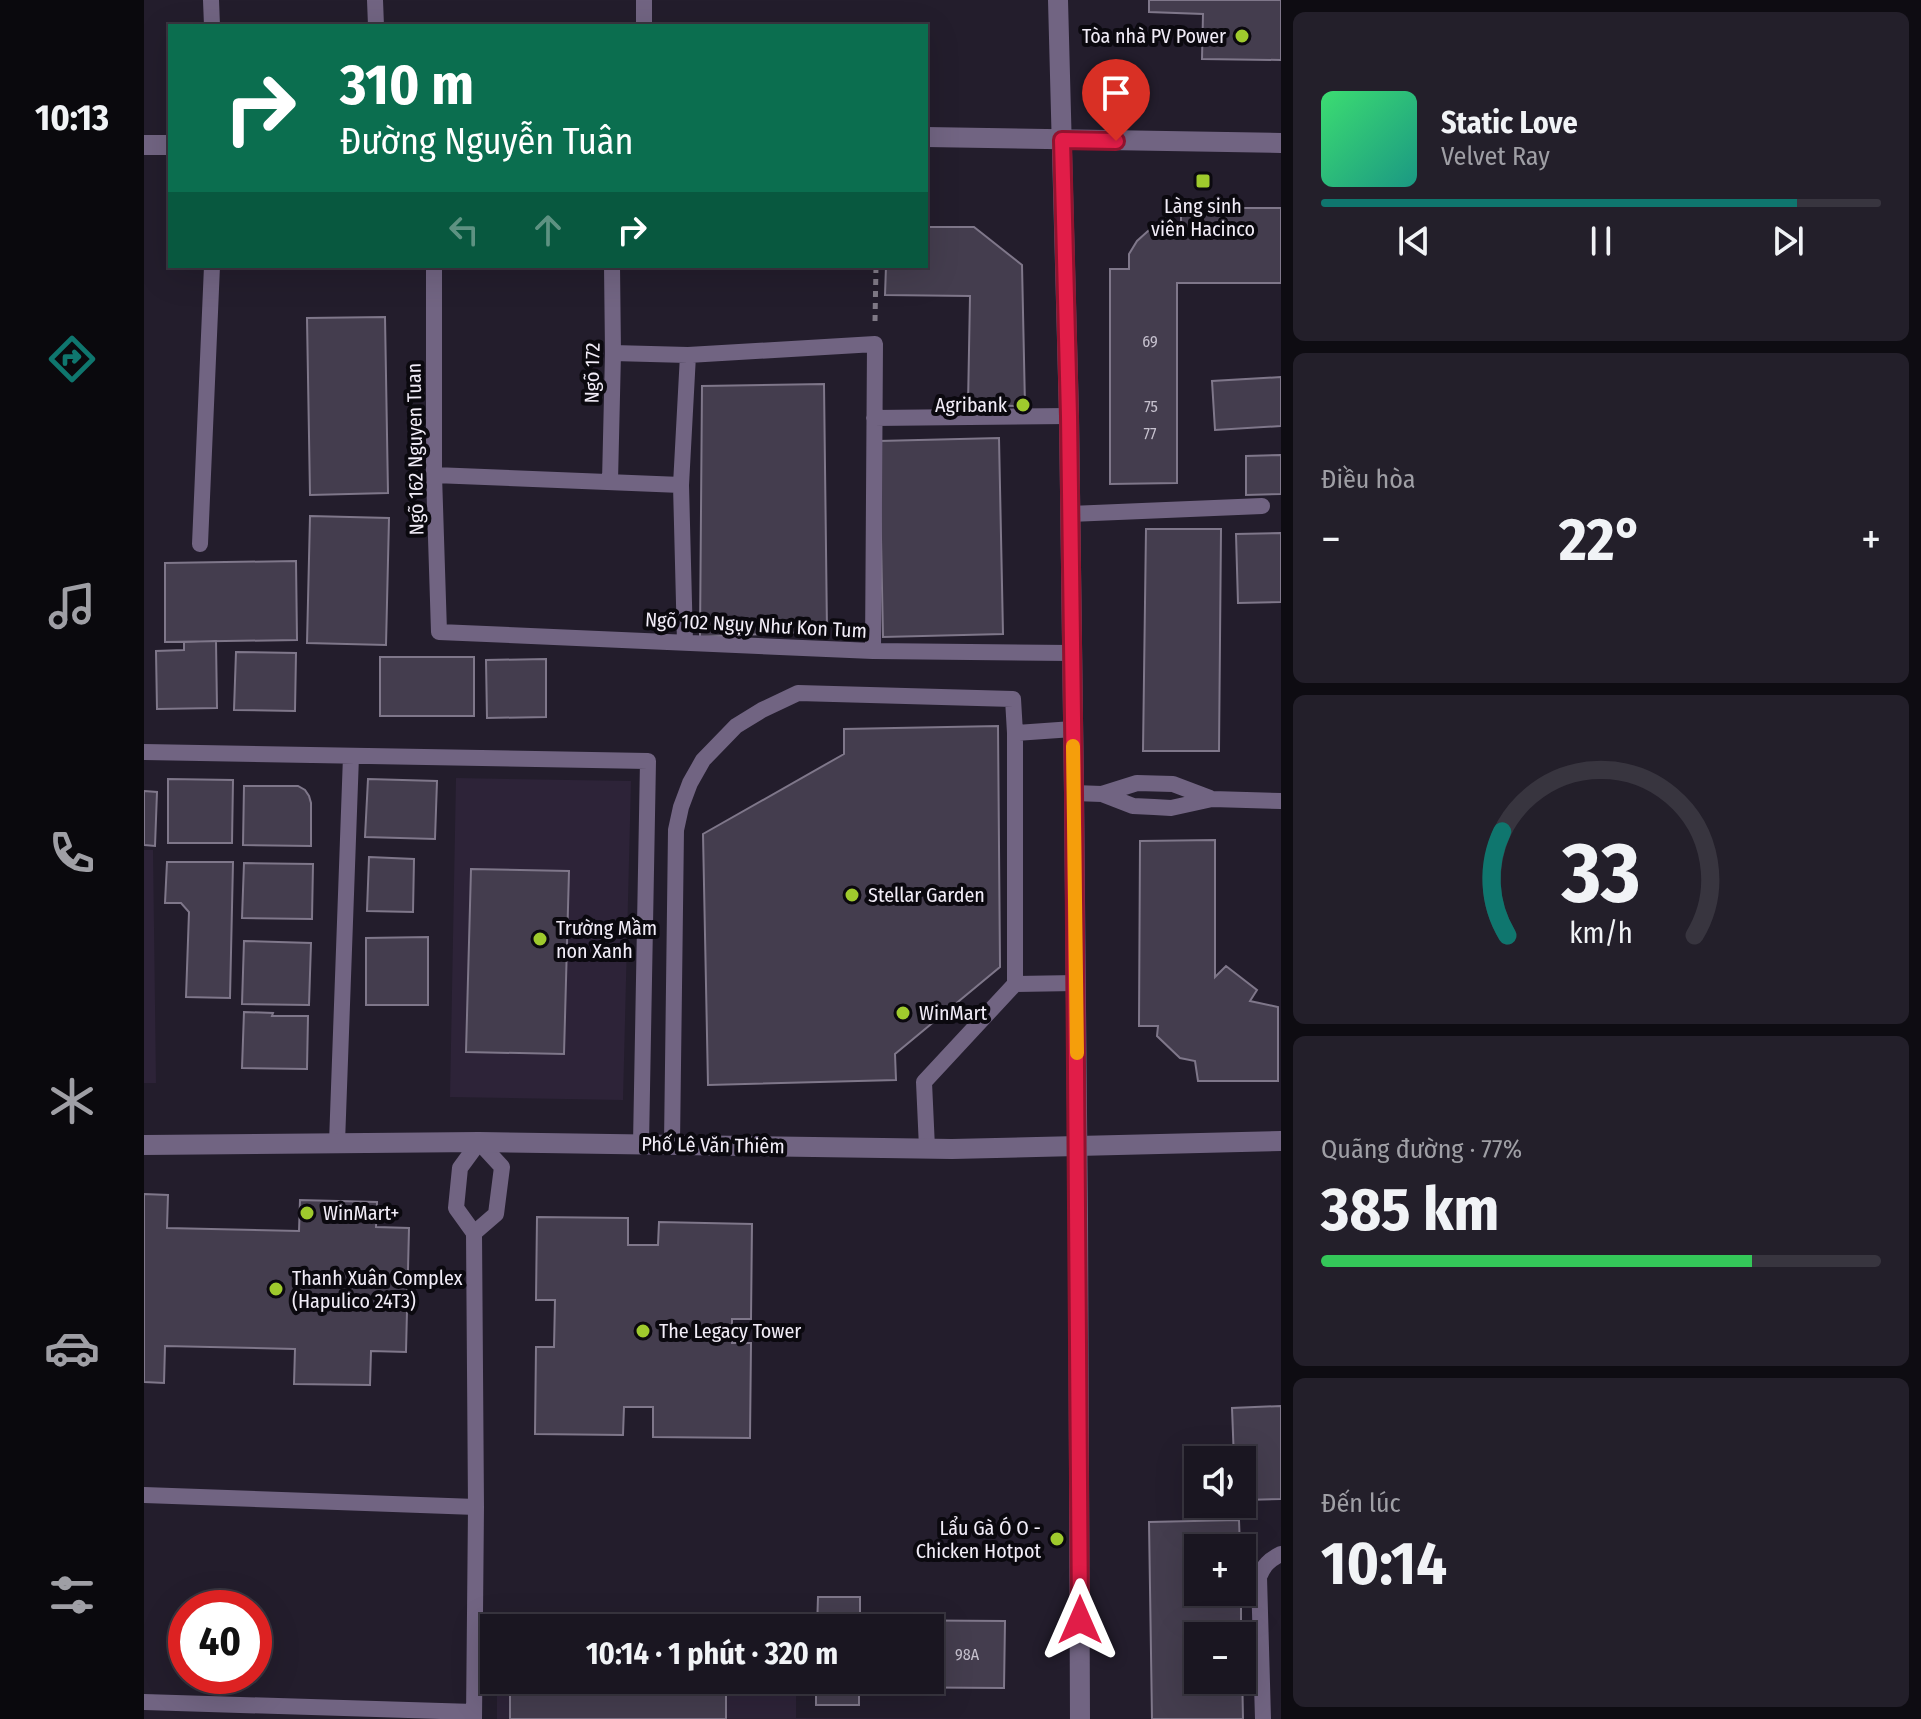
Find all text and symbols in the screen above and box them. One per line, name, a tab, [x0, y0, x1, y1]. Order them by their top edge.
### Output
place label: Tòa nhà PV Power	[1082, 24, 1226, 48]
marker: Tòa nhà PV Power	[1233, 27, 1251, 45]
text: 310 m	[340, 52, 474, 119]
icon: right	[208, 56, 312, 160]
pin	[1082, 59, 1150, 141]
icon: arrive	[1094, 71, 1138, 115]
text: 10:13	[35, 96, 109, 140]
text: Static Love	[1441, 105, 1578, 141]
text: Đường Nguyễn Tuân	[340, 120, 633, 164]
text: Velvet Ray	[1441, 141, 1550, 172]
marker: Làng sinh viên Hacinco	[1194, 172, 1212, 190]
place label: Làng sinh viên Hacinco	[1151, 194, 1255, 241]
icon: left	[442, 208, 486, 252]
icon: ahead	[526, 208, 570, 252]
icon: right	[610, 208, 654, 252]
icon: previous	[1392, 219, 1436, 263]
icon: pause	[1579, 219, 1623, 263]
icon: next	[1766, 219, 1810, 263]
icon: directions	[44, 331, 100, 387]
house number: 69	[1142, 332, 1158, 351]
street label: Ngõ 172	[579, 342, 605, 404]
street label: Ngõ 162 Nguyen Tuan	[401, 363, 429, 535]
place label: Agribank	[935, 393, 1008, 417]
marker: Agribank	[1014, 396, 1032, 414]
house number: 75	[1144, 397, 1158, 416]
house number: 77	[1143, 424, 1157, 443]
text: Điều hòa	[1321, 464, 1415, 495]
text: 22°	[1559, 504, 1643, 576]
text: −	[1321, 513, 1341, 566]
text: +	[1861, 513, 1881, 566]
icon: music	[44, 578, 100, 634]
street label: Ngõ 102 Ngụy Như Kon Tum	[644, 607, 868, 643]
text: 33	[1561, 823, 1640, 923]
icon: phone	[44, 825, 100, 881]
place label: Stellar Garden	[868, 883, 985, 907]
marker: Stellar Garden	[843, 886, 861, 904]
place label: Trường Mầm non Xanh	[556, 916, 657, 963]
text: km/h	[1569, 916, 1633, 951]
marker: Trường Mầm non Xanh	[531, 930, 549, 948]
place label: WinMart	[919, 1001, 988, 1025]
marker: WinMart	[894, 1004, 912, 1022]
icon: climate	[44, 1073, 100, 1129]
street label: Phố Lê Văn Thiêm	[641, 1132, 785, 1158]
text: Quãng đường · 77%	[1321, 1134, 1522, 1165]
text: 385 km	[1321, 1174, 1499, 1246]
place label: WinMart+	[323, 1201, 399, 1225]
marker: WinMart+	[298, 1204, 316, 1222]
place label: Thanh Xuân Complex (Hapulico 24T3)	[292, 1266, 463, 1313]
marker: Thanh Xuân Complex (Hapulico 24T3)	[267, 1280, 285, 1298]
place label: The Legacy Tower	[659, 1319, 801, 1343]
icon: car	[44, 1320, 100, 1376]
marker: The Legacy Tower	[634, 1322, 652, 1340]
map controls	[1184, 1446, 1256, 1694]
button: sound	[1184, 1446, 1256, 1518]
text: Đến lúc	[1321, 1488, 1401, 1519]
place label: Lẩu Gà Ó O - Chicken Hotpot	[916, 1516, 1041, 1563]
text: 10:14	[1321, 1528, 1447, 1600]
marker: Lẩu Gà Ó O - Chicken Hotpot	[1048, 1530, 1066, 1548]
button: +	[1184, 1534, 1256, 1606]
icon: filters	[44, 1567, 100, 1623]
position arrow	[1038, 1578, 1122, 1662]
speed limit sign: 40	[168, 1590, 272, 1694]
button: −	[1184, 1622, 1256, 1694]
text: 10:14 · 1 phút · 320 m	[586, 1636, 838, 1672]
house number: 98A	[955, 1645, 980, 1664]

